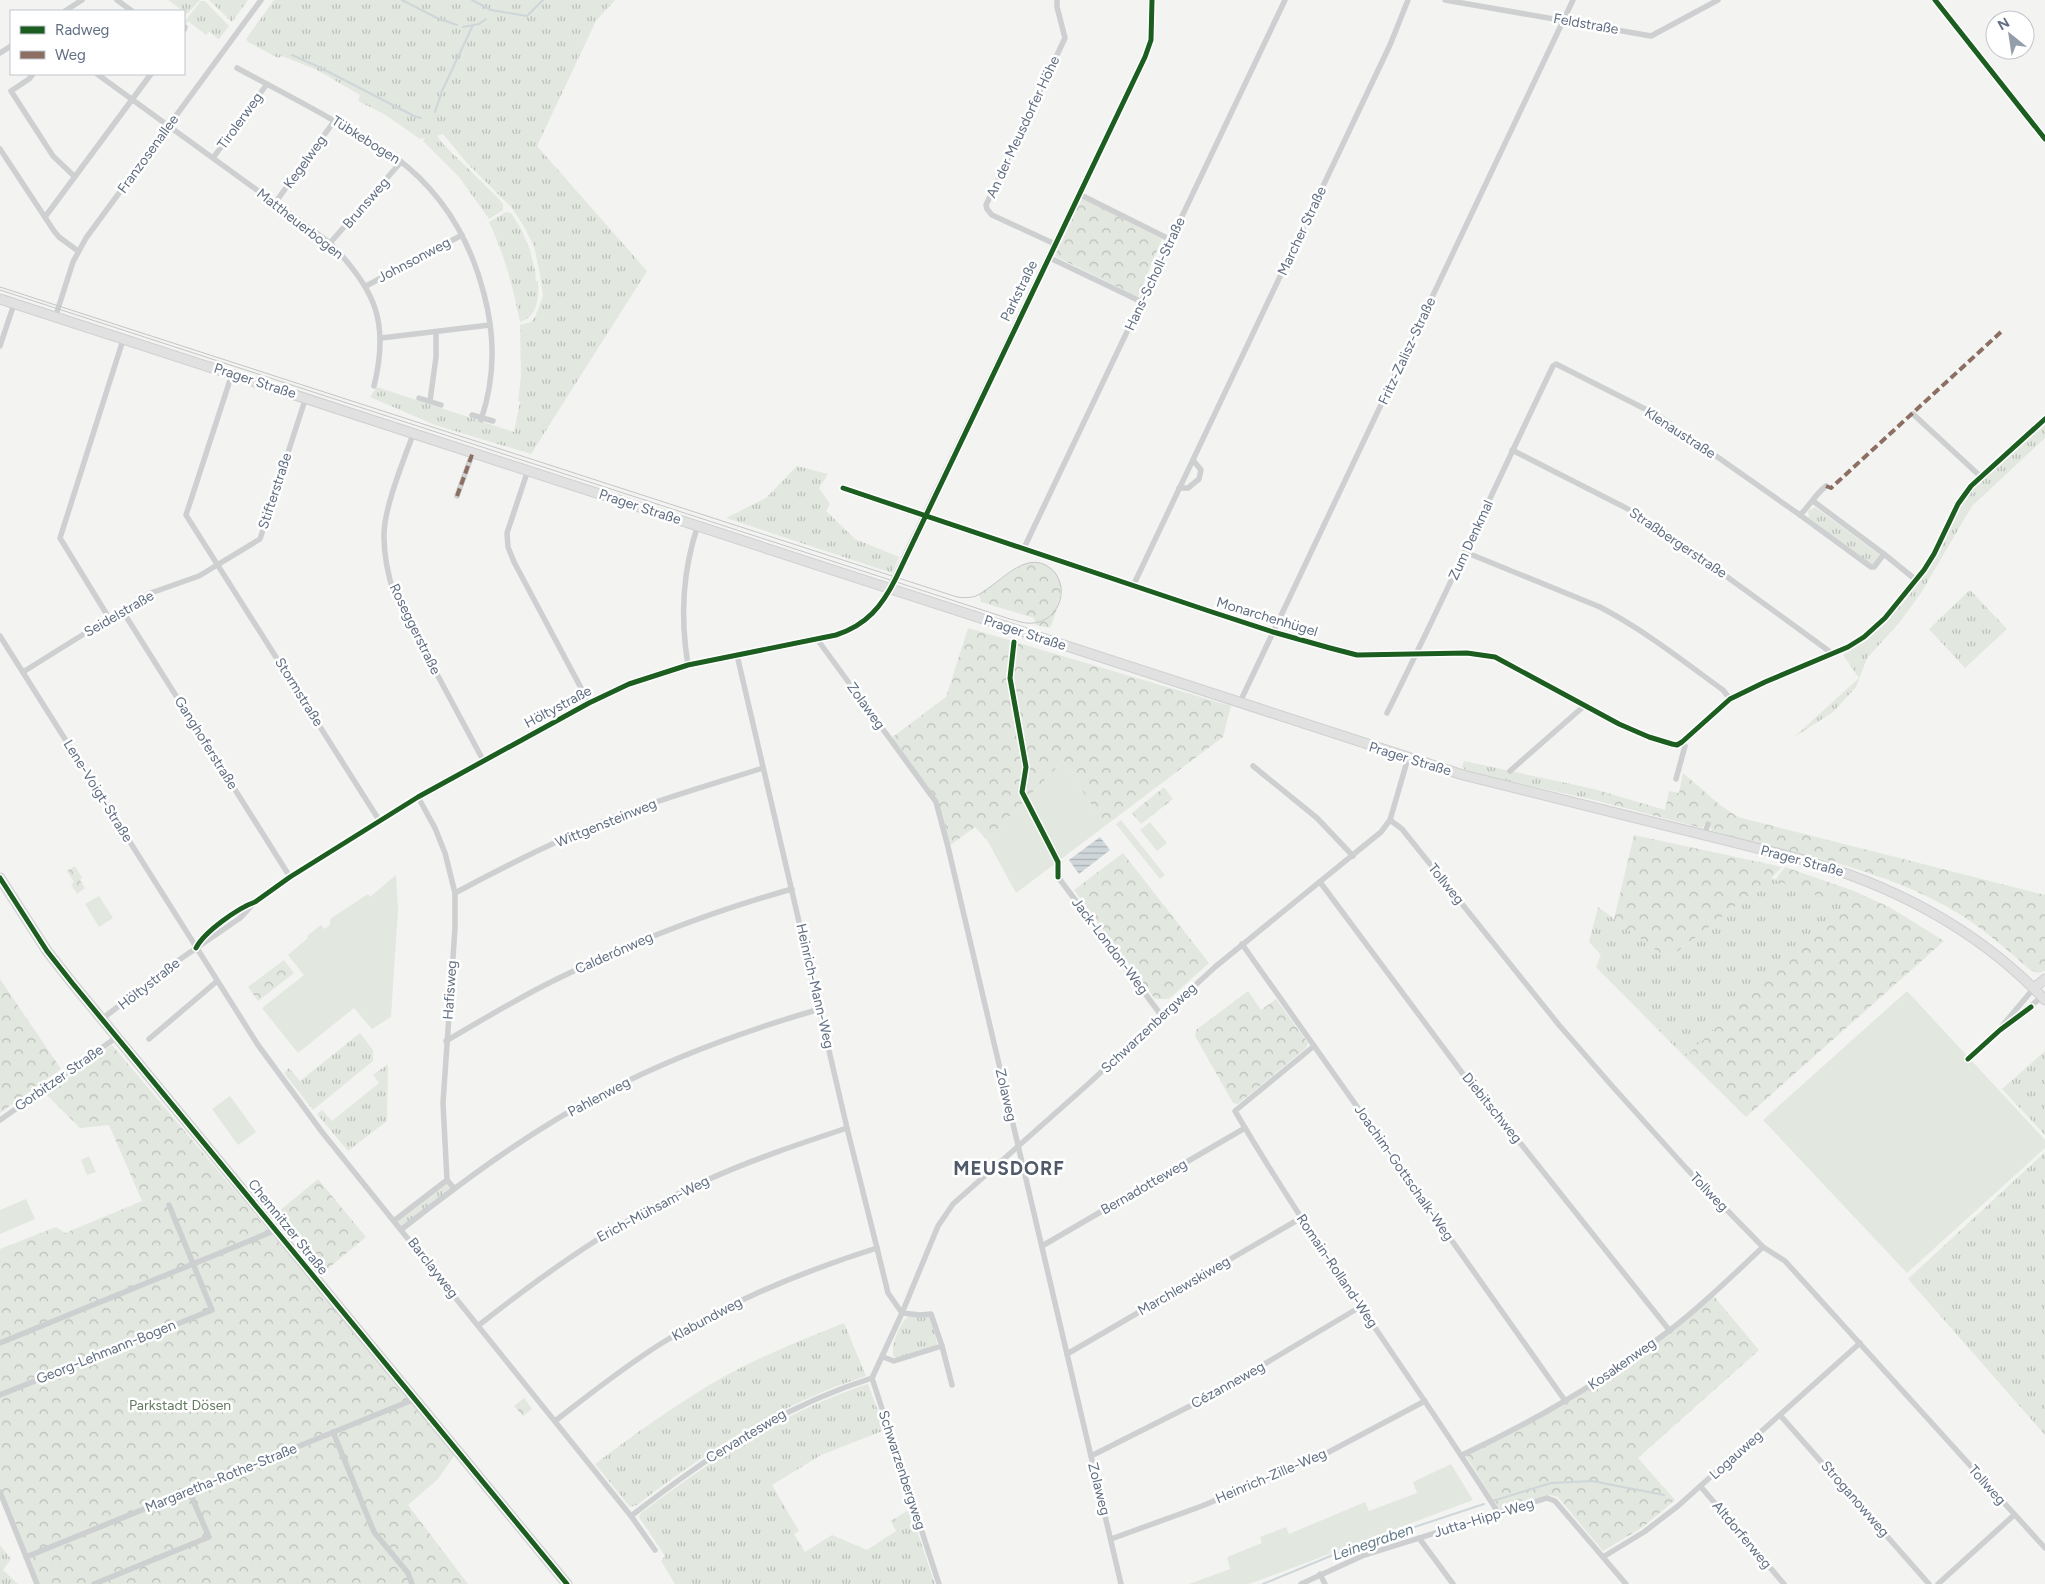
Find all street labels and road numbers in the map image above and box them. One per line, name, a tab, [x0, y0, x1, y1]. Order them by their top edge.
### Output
street label: Feldstraße	[1552, 10, 1620, 38]
street label: An der Meusdorfer Höhe	[983, 53, 1064, 201]
street label: Tirolerweg	[214, 89, 266, 153]
street label: Franzosenallee	[114, 111, 182, 197]
street label: Tübkebogen	[329, 112, 403, 168]
street label: Kegelweg	[280, 132, 330, 192]
street label: Brunsweg	[339, 174, 393, 232]
street label: Marcher Straße	[1274, 183, 1330, 278]
street label: Mattheuerbogen	[253, 185, 347, 263]
street label: Hans-Scholl-Straße	[1121, 214, 1189, 333]
street label: Johnsonweg	[375, 234, 453, 286]
street label: Parkstraße	[997, 257, 1041, 324]
street label: Fritz-Zalisz-Straße	[1375, 294, 1439, 407]
street label: Prager Straße	[212, 360, 299, 402]
street label: Klenaustraße	[1641, 404, 1719, 462]
street label: Stifterstraße	[255, 450, 295, 531]
street label: Prager Straße	[597, 486, 684, 528]
street label: Zum Denkmal	[1445, 497, 1497, 583]
street label: Straßbergerstraße	[1626, 504, 1730, 582]
street label: Roseggerstraße	[386, 581, 445, 678]
street label: Seidelstraße	[81, 587, 157, 641]
street label: Monarchenhügel	[1214, 594, 1320, 640]
street label: Prager Straße	[982, 612, 1069, 654]
street label: Stormstraße	[271, 654, 327, 730]
street label: Zolaweg	[843, 679, 889, 733]
street label: Höltystraße	[522, 682, 595, 732]
street label: Ganghoferstraße	[171, 693, 242, 793]
street label: Lene-Voigt-Straße	[60, 737, 136, 846]
street label: Prager Straße	[1367, 738, 1454, 780]
street label: Wittgensteinweg	[553, 795, 659, 851]
street label: Prager Straße	[1759, 842, 1846, 880]
street label: Tollweg	[1424, 860, 1468, 908]
street label: Jack-London-Weg	[1068, 894, 1152, 998]
street label: Heinrich-Mann-Weg	[792, 922, 838, 1050]
street label: Calderónweg	[572, 928, 656, 978]
street label: Höltystraße	[115, 954, 184, 1013]
street label: Hafisweg	[439, 960, 461, 1020]
street label: Schwarzenbergweg	[1098, 979, 1200, 1077]
street label: Gorbitzer Straße	[11, 1041, 107, 1115]
street label: Zolaweg	[992, 1067, 1020, 1123]
street label: Diebitschweg	[1458, 1069, 1526, 1147]
street label: Pahlenweg	[565, 1074, 633, 1120]
street label: Joachim-Gottschalk-Weg	[1351, 1102, 1457, 1244]
street label: Bernadotteweg	[1098, 1155, 1190, 1219]
street label: Tollweg	[1686, 1169, 1732, 1215]
street label: Erich-Mühsam-Weg	[594, 1172, 712, 1246]
street label: Chemnitzer Straße	[244, 1176, 332, 1278]
street label: Romain-Rolland-Weg	[1293, 1211, 1381, 1331]
street label: Barclayweg	[404, 1234, 462, 1302]
street label: Marchlewskiweg	[1135, 1253, 1233, 1319]
street label: Klabundweg	[669, 1293, 745, 1345]
street label: Georg-Lehmann-Bogen	[34, 1316, 178, 1388]
street label: Kosakenweg	[1585, 1334, 1659, 1394]
street label: Cézanneweg	[1188, 1358, 1268, 1412]
street label: Cervantesweg	[703, 1405, 789, 1467]
street label: Schwarzenbergweg	[875, 1408, 929, 1532]
street label: Logauweg	[1706, 1427, 1766, 1483]
street label: Margaretha-Rothe-Straße	[143, 1440, 300, 1516]
street label: Heinrich-Zille-Weg	[1213, 1445, 1329, 1507]
street label: Stroganowweg	[1817, 1457, 1893, 1541]
street label: Zolaweg	[1084, 1461, 1114, 1517]
street label: Tollweg	[1965, 1462, 2009, 1508]
street label: Jutta-Hipp-Weg	[1432, 1495, 1536, 1541]
street label: Altdorferweg	[1709, 1498, 1775, 1572]

